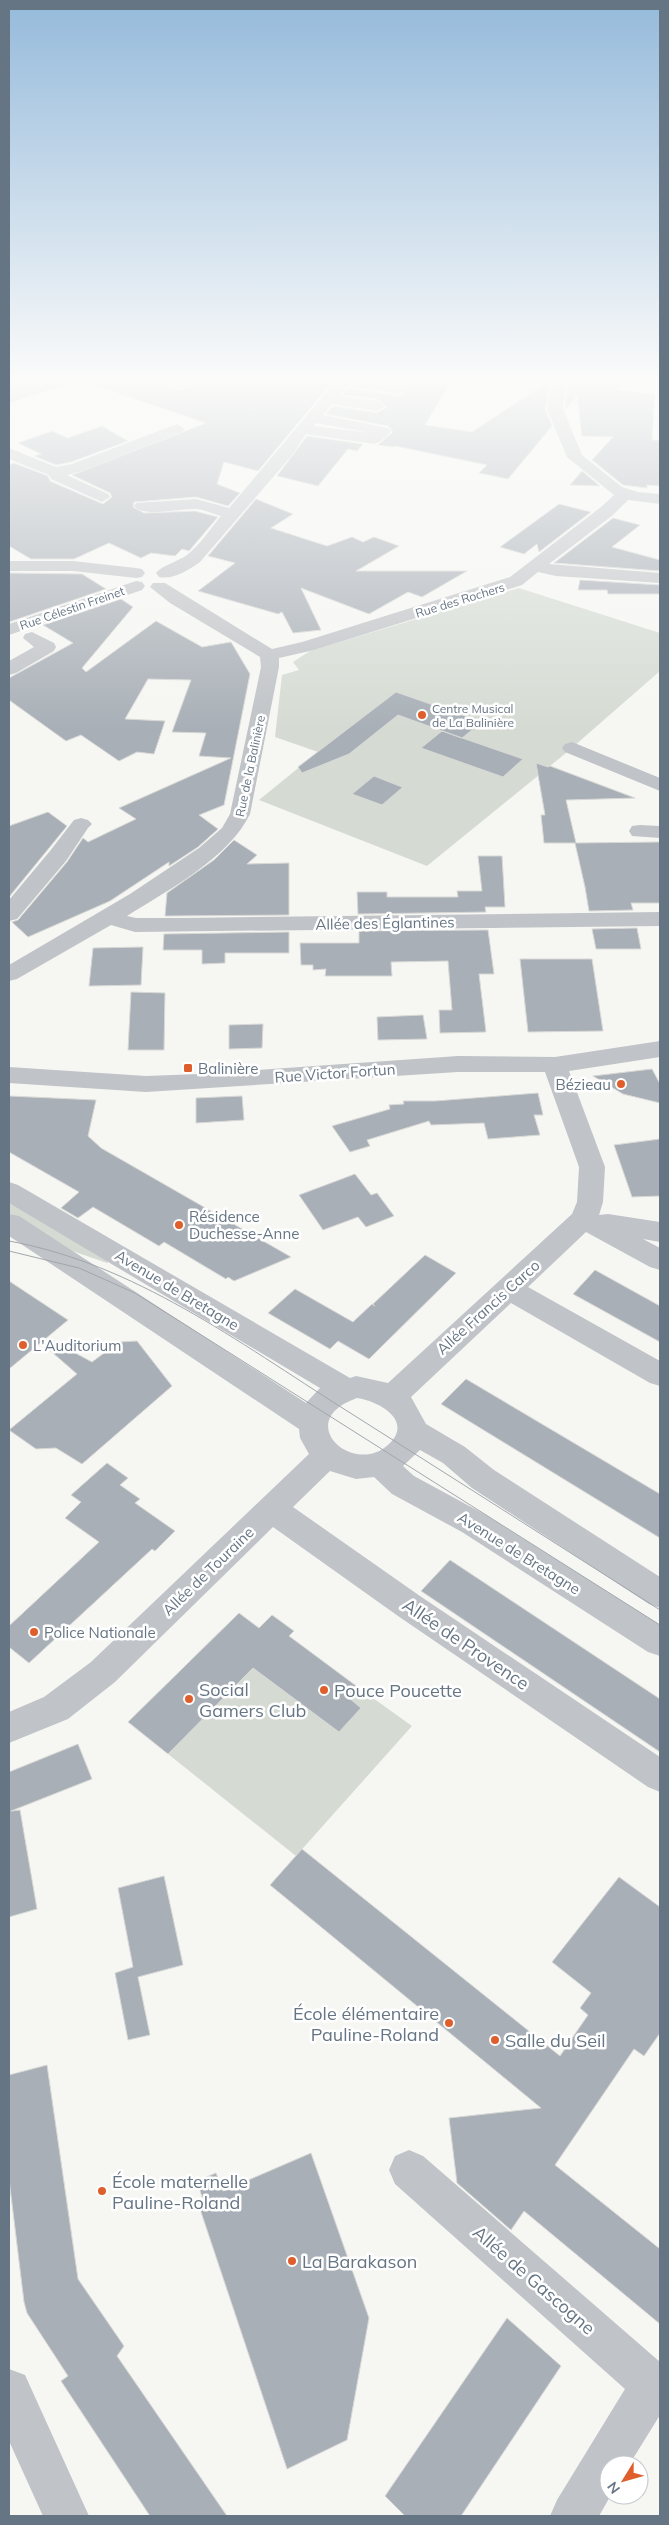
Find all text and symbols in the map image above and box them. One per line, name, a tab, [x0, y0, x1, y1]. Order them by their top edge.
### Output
street label: Rue des Rochers	[414, 579, 506, 621]
street label: Rue Célestin Freinet	[18, 583, 126, 633]
place label: Centre Musical de La Balinière	[432, 701, 514, 730]
marker: Centre Musical de La Balinière	[416, 709, 428, 721]
street label: Rue de la Balinière	[232, 714, 268, 818]
street label: Allée des Églantines	[315, 912, 455, 934]
place label: Balinière	[198, 1059, 258, 1078]
street label: Rue Victor Fortun	[274, 1059, 396, 1087]
marker: Balinière	[182, 1062, 194, 1074]
place label: Bézieau	[556, 1075, 611, 1094]
marker: Bézieau	[615, 1078, 627, 1090]
place label: Résidence Duchesse-Anne	[189, 1207, 299, 1243]
marker: Résidence Duchesse-Anne	[173, 1219, 185, 1231]
street label: Avenue de Bretagne	[112, 1245, 242, 1335]
street label: Allée Francis Carco	[432, 1256, 544, 1358]
place label: L'Auditorium	[33, 1336, 121, 1355]
marker: L'Auditorium	[17, 1339, 29, 1351]
street label: Avenue de Bretagne	[454, 1508, 584, 1598]
street label: Allée de Touraine	[158, 1523, 258, 1619]
street label: Allée de Provence	[398, 1593, 534, 1695]
place label: Police Nationale	[44, 1623, 156, 1642]
marker: Police Nationale	[28, 1626, 40, 1638]
place label: Social Gamers Club	[199, 1678, 306, 1722]
place label: Pouce Poucette	[334, 1679, 462, 1702]
marker: Pouce Poucette	[318, 1684, 330, 1696]
marker: Social Gamers Club	[183, 1693, 195, 1705]
place label: École élémentaire Pauline-Roland	[293, 2002, 439, 2046]
marker: École élémentaire Pauline-Roland	[443, 2017, 455, 2029]
place label: Salle du Seil	[505, 2029, 606, 2052]
marker: Salle du Seil	[489, 2034, 501, 2046]
place label: École maternelle Pauline-Roland	[112, 2170, 248, 2214]
marker: École maternelle Pauline-Roland	[96, 2185, 108, 2197]
street label: Allée de Gascogne	[468, 2221, 600, 2339]
place label: La Barakason	[302, 2250, 417, 2273]
marker: La Barakason	[286, 2255, 298, 2267]
north arrow	[599, 2455, 649, 2505]
text: N	[603, 2478, 624, 2497]

